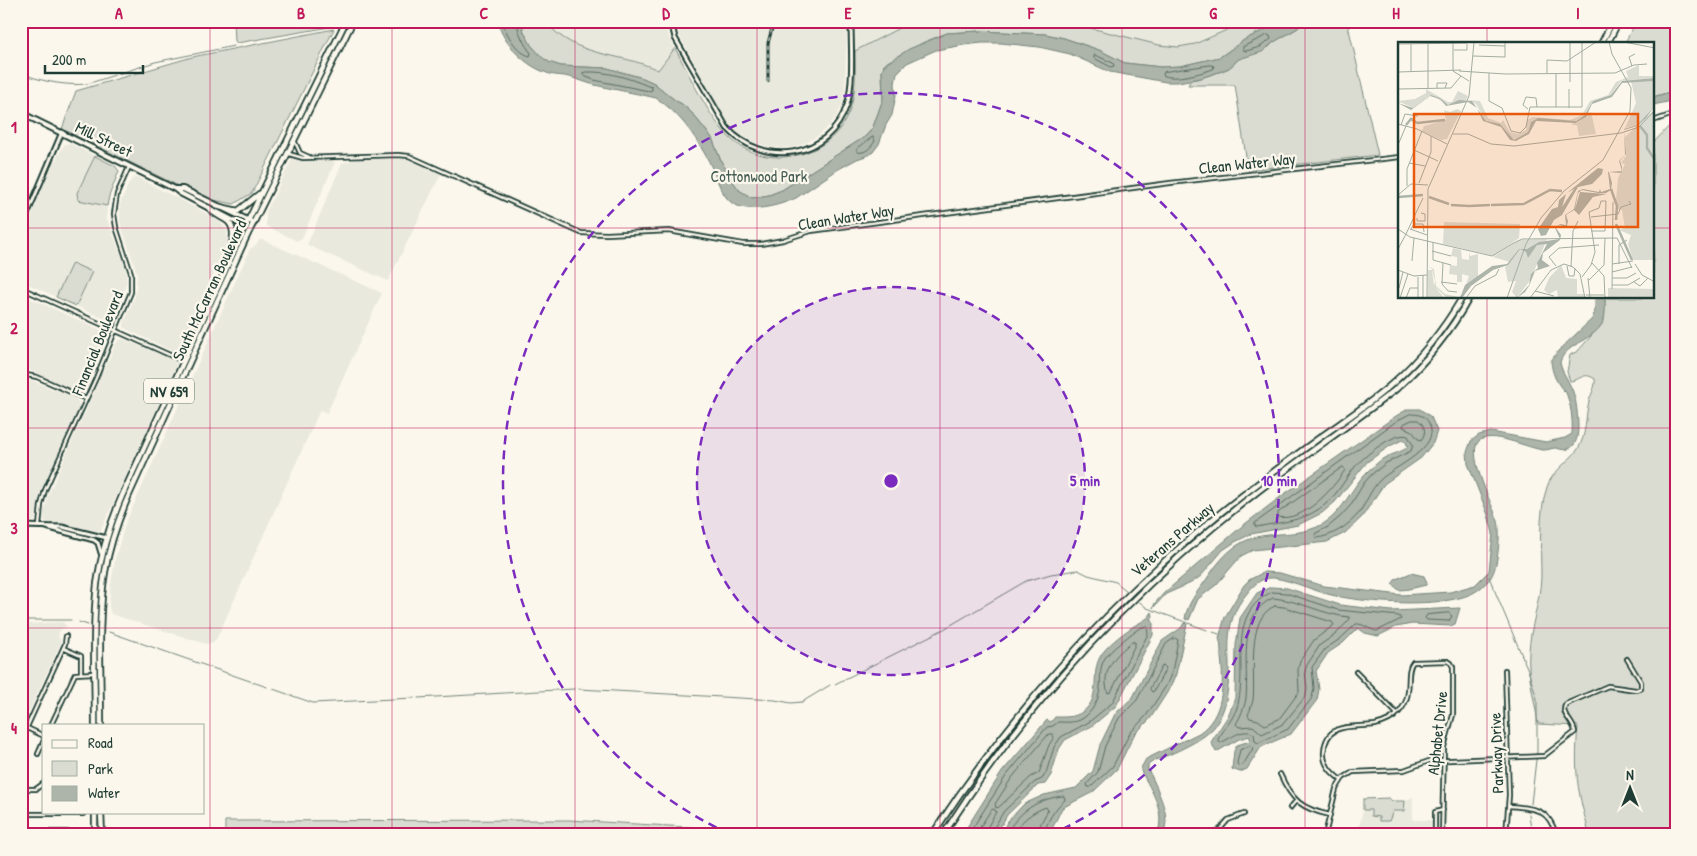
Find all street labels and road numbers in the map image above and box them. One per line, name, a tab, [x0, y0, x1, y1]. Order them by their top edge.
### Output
street label: Mill Street	[72, 116, 137, 162]
street label: Clean Water Way	[1197, 147, 1297, 179]
street label: Clean Water Way	[796, 198, 896, 235]
street label: South McCarran Boulevard	[167, 216, 251, 364]
street label: Financial Boulevard	[66, 287, 128, 399]
road number: NV 659	[144, 378, 194, 404]
street label: Veterans Parkway	[1126, 496, 1219, 581]
street label: Alphabet Drive	[1422, 689, 1452, 776]
street label: Parkway Drive	[1484, 712, 1508, 794]

